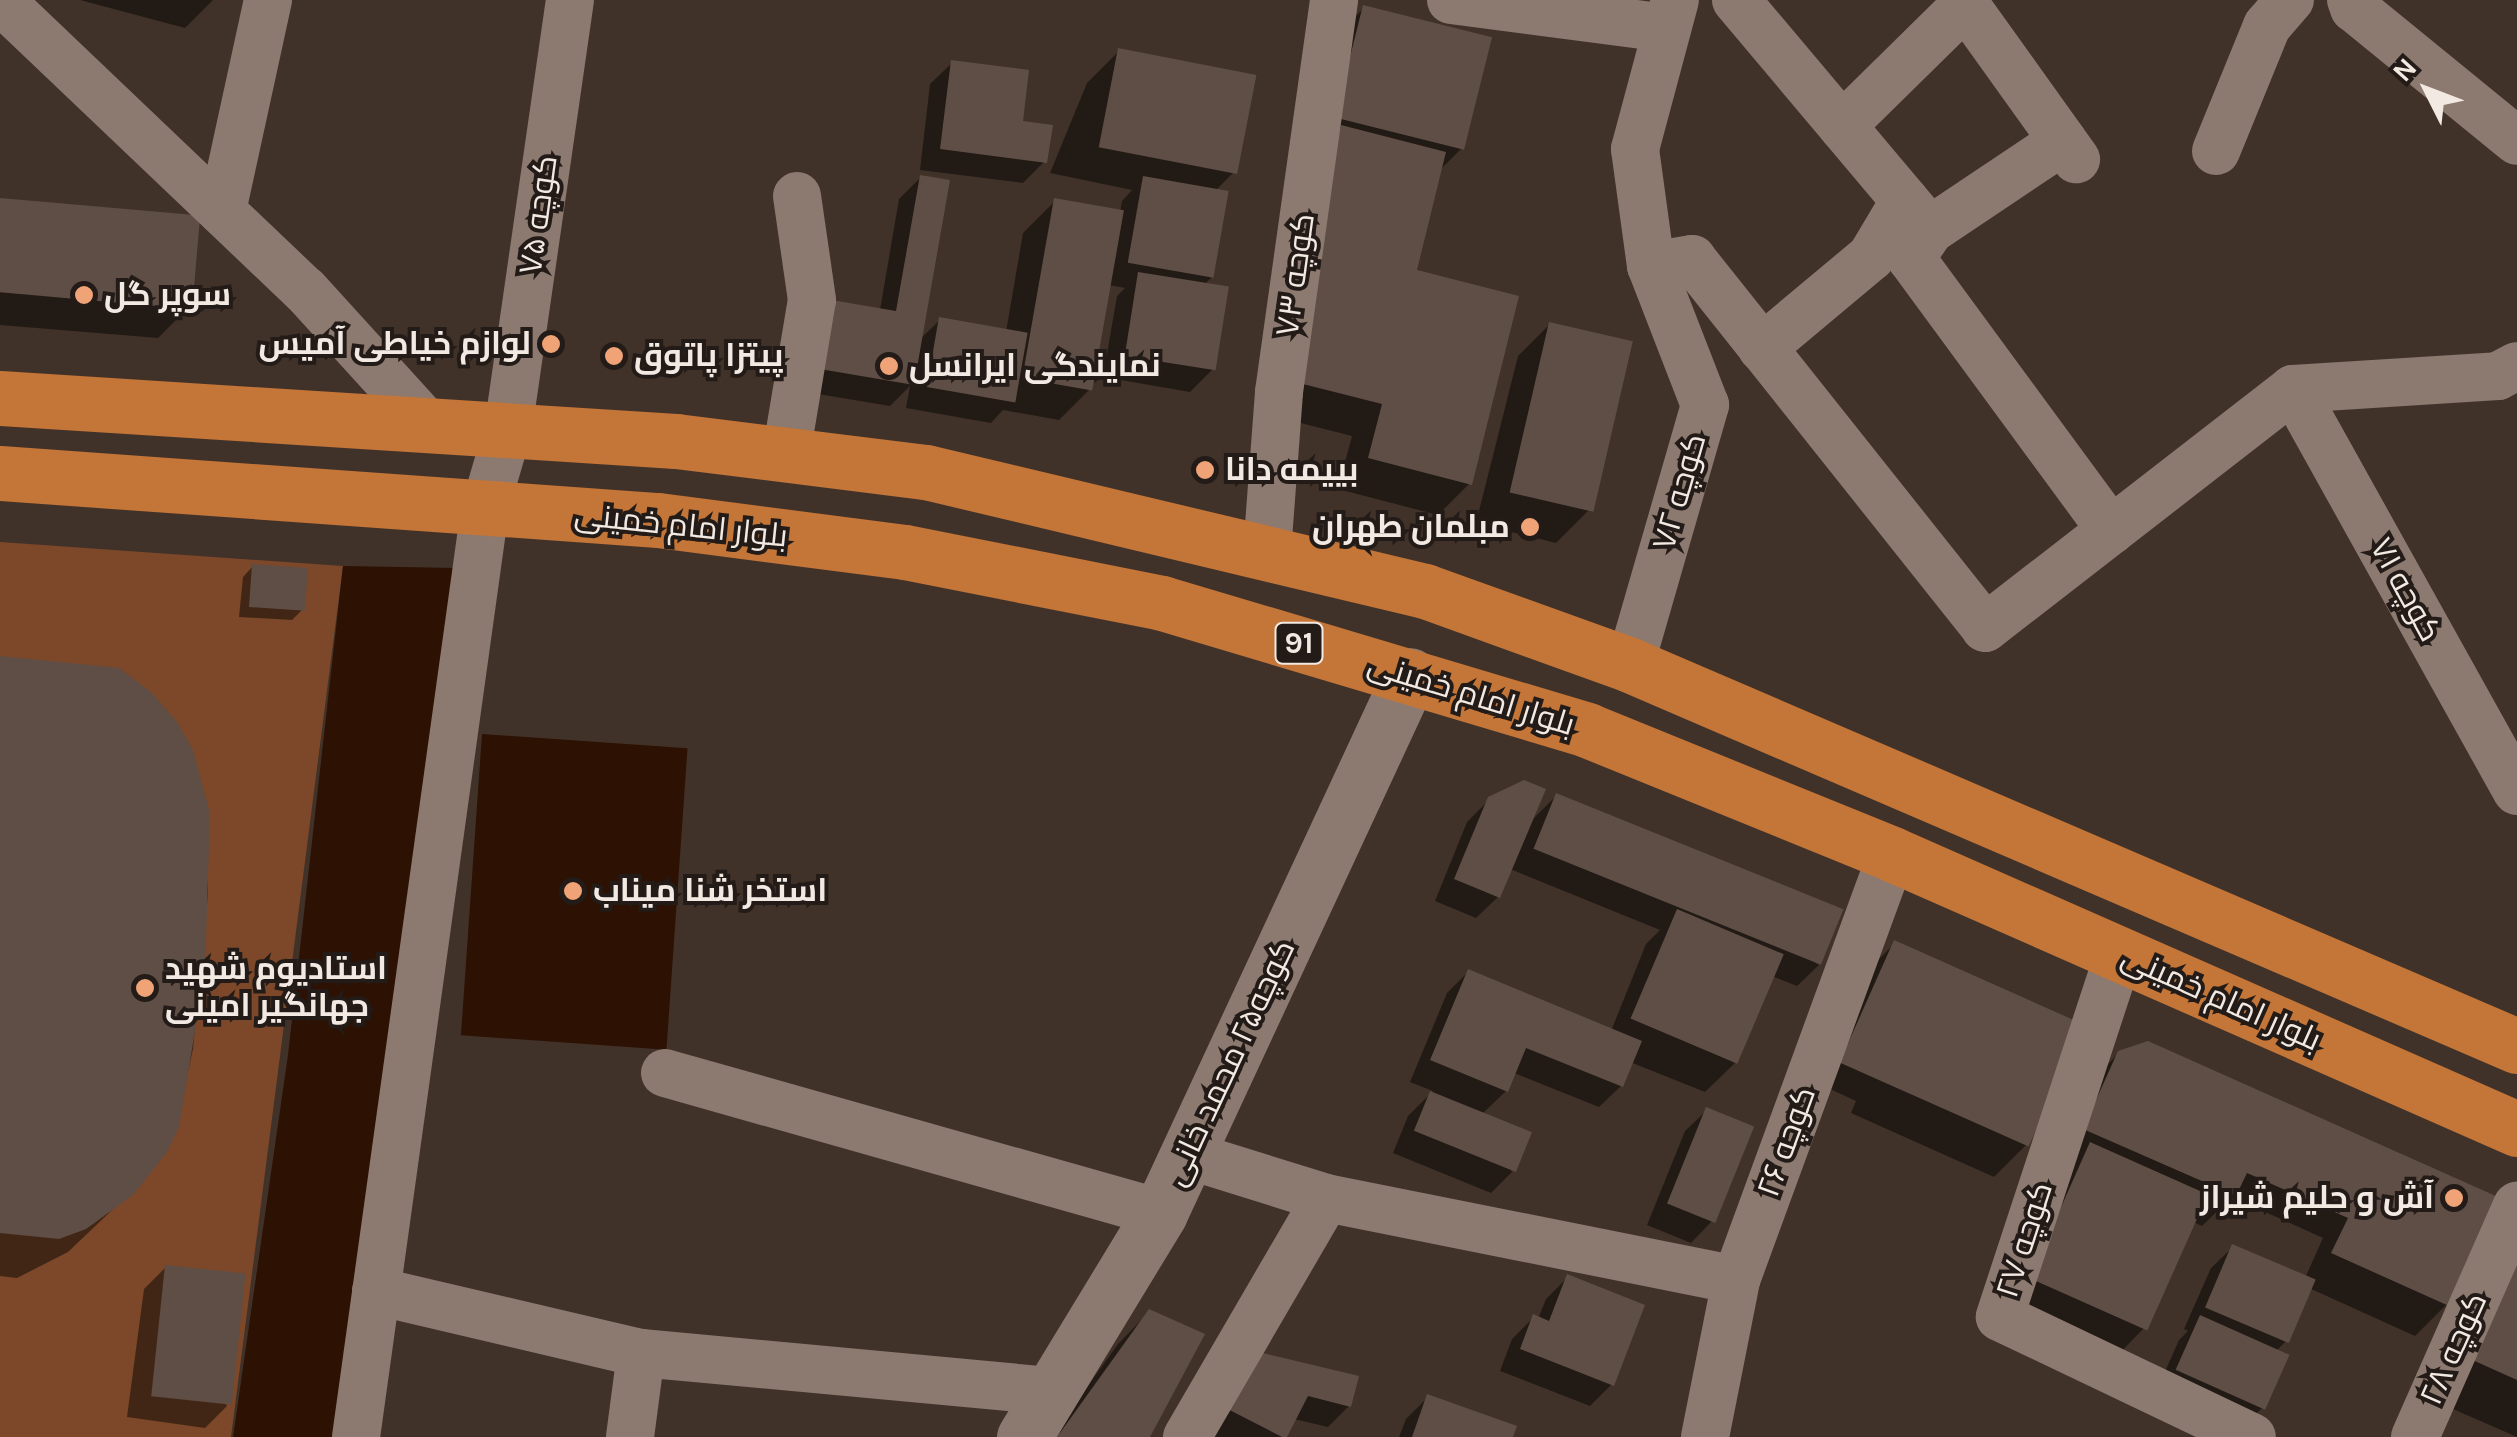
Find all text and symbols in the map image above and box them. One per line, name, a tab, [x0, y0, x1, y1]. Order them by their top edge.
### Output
north arrow	[2377, 40, 2477, 140]
text: N	[2385, 51, 2423, 88]
street label: کوچه ۷۵	[512, 153, 566, 277]
street label: کوچه ۷۳	[1268, 211, 1324, 339]
place label: سوپر گل	[104, 276, 231, 314]
marker: سوپر گل	[73, 284, 95, 306]
place label: لوازم خیاطی آمیس	[259, 325, 531, 363]
marker: لوازم خیاطی آمیس	[540, 333, 562, 355]
place label: پیتزا پاتوق	[634, 337, 783, 375]
marker: پیتزا پاتوق	[603, 345, 625, 367]
place label: نمایندگی ایرانسل	[909, 347, 1161, 385]
marker: نمایندگی ایرانسل	[878, 355, 900, 377]
street label: کوچه ۷۲	[1645, 429, 1715, 555]
place label: بییمه دانا	[1225, 451, 1359, 489]
marker: بییمه دانا	[1194, 459, 1216, 481]
street label: بلوار امام خمینی	[572, 496, 790, 556]
place label: مبلمان طهران	[1312, 508, 1510, 546]
marker: مبلمان طهران	[1519, 516, 1541, 538]
street label: کوچه ۷۱	[2361, 532, 2449, 648]
road number: 91	[1274, 618, 1324, 668]
street label: بلوار امام خمینی	[1363, 645, 1579, 745]
place label: استخر شنا میناب	[593, 872, 827, 910]
marker: استخر شنا میناب	[562, 880, 584, 902]
street label: کوچه۲۵ محمد خانی	[1156, 934, 1304, 1192]
street label: بلوار امام خمینی	[2115, 938, 2327, 1060]
place label: استادیوم شهید جهانگیر امینی	[165, 951, 387, 1026]
marker: استادیوم شهید جهانگیر امینی	[134, 977, 156, 999]
street label: کوچه ۲۶	[1749, 1082, 1825, 1202]
street label: کوچه ۲۷	[1988, 1177, 2062, 1303]
place label: آش و حلیم شیراز	[2200, 1179, 2434, 1217]
marker: آش و حلیم شیراز	[2443, 1187, 2465, 1209]
street label: کوچه ۲۸	[2412, 1287, 2496, 1411]

